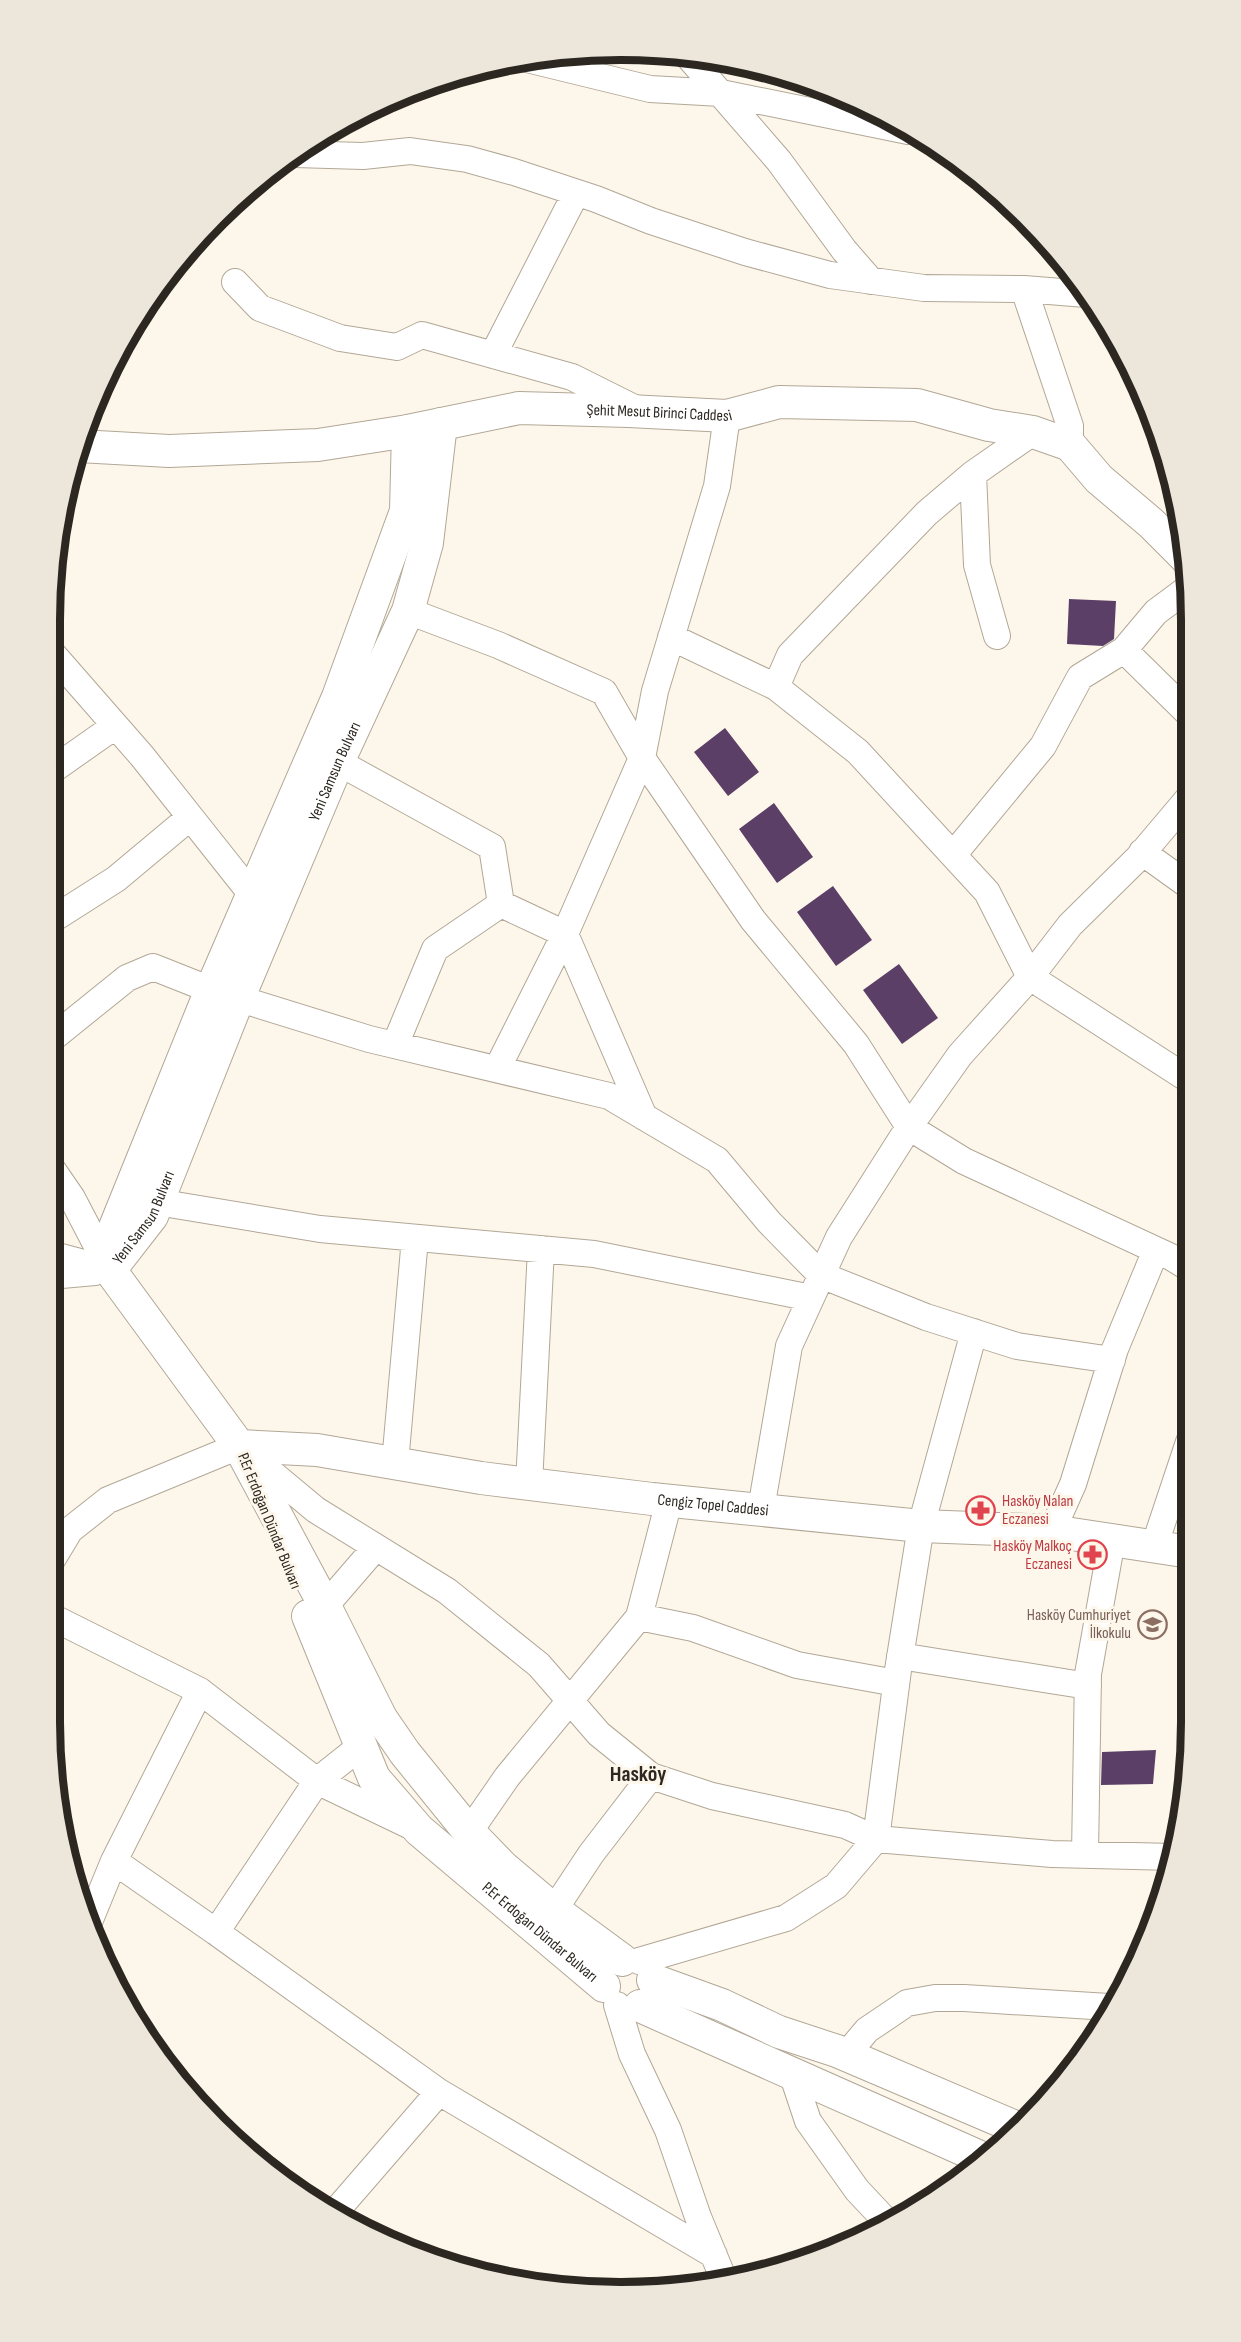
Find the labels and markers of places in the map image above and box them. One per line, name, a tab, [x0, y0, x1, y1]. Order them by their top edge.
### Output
place label: Hasköy Nalan Eczanesi	[1002, 1492, 1073, 1529]
pharmacy icon: Hasköy Nalan Eczanesi	[965, 1494, 997, 1526]
place label: Hasköy Malkoç Eczanesi	[993, 1537, 1072, 1574]
pharmacy icon: Hasköy Malkoç Eczanesi	[1077, 1539, 1109, 1571]
place label: Hasköy Cumhuriyet İlkokulu	[1027, 1606, 1131, 1643]
school or university icon: Hasköy Cumhuriyet İlkokulu	[1136, 1608, 1168, 1640]

